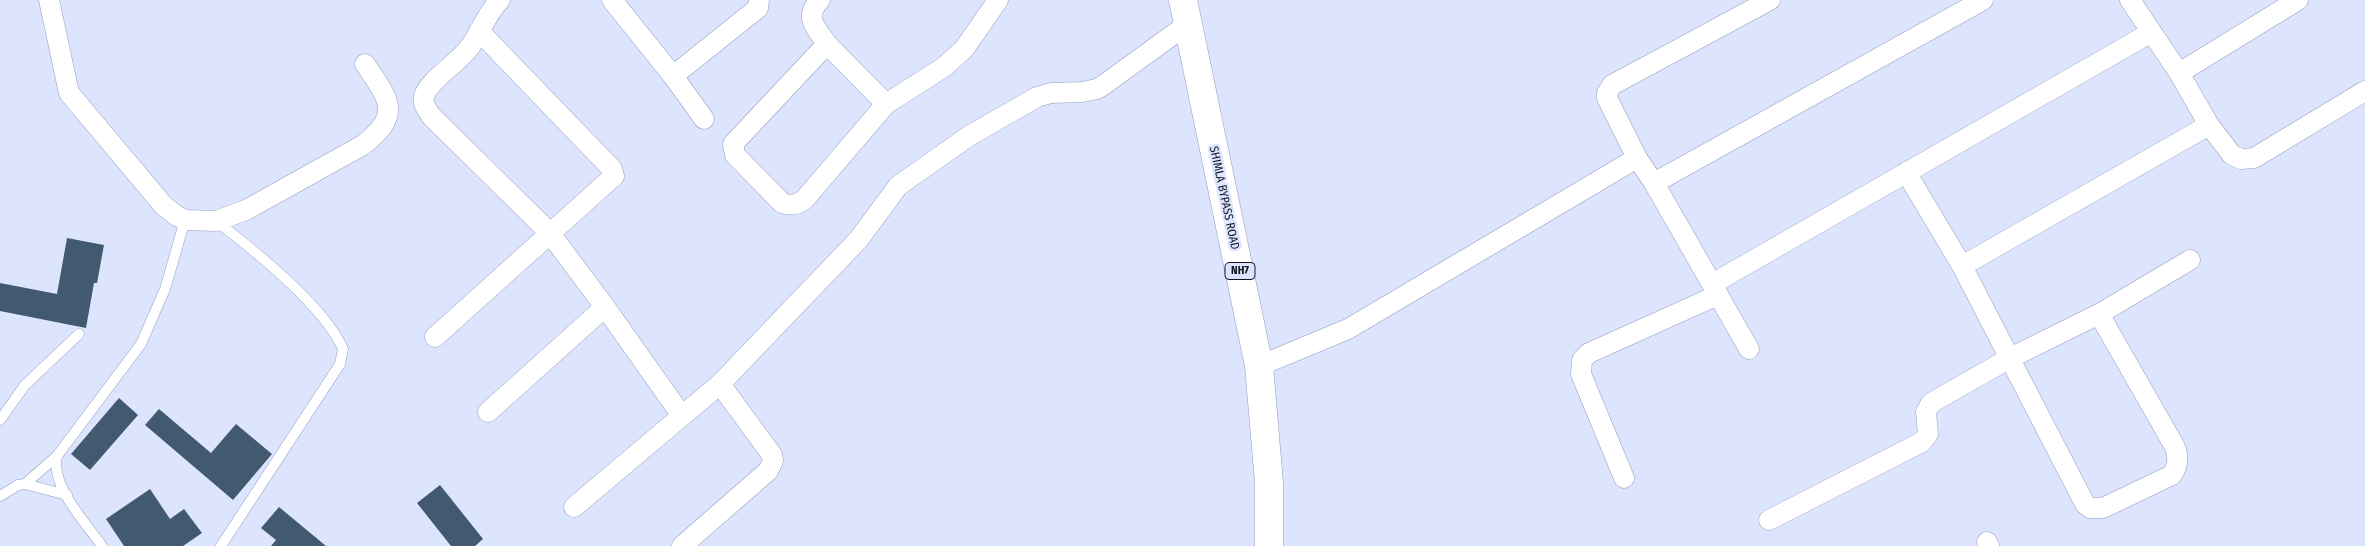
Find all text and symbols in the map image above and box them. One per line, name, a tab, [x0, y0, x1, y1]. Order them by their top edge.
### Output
street label: SHIMLA BYPASS ROAD	[1206, 145, 1242, 251]
road number: NH7	[1225, 262, 1255, 280]

